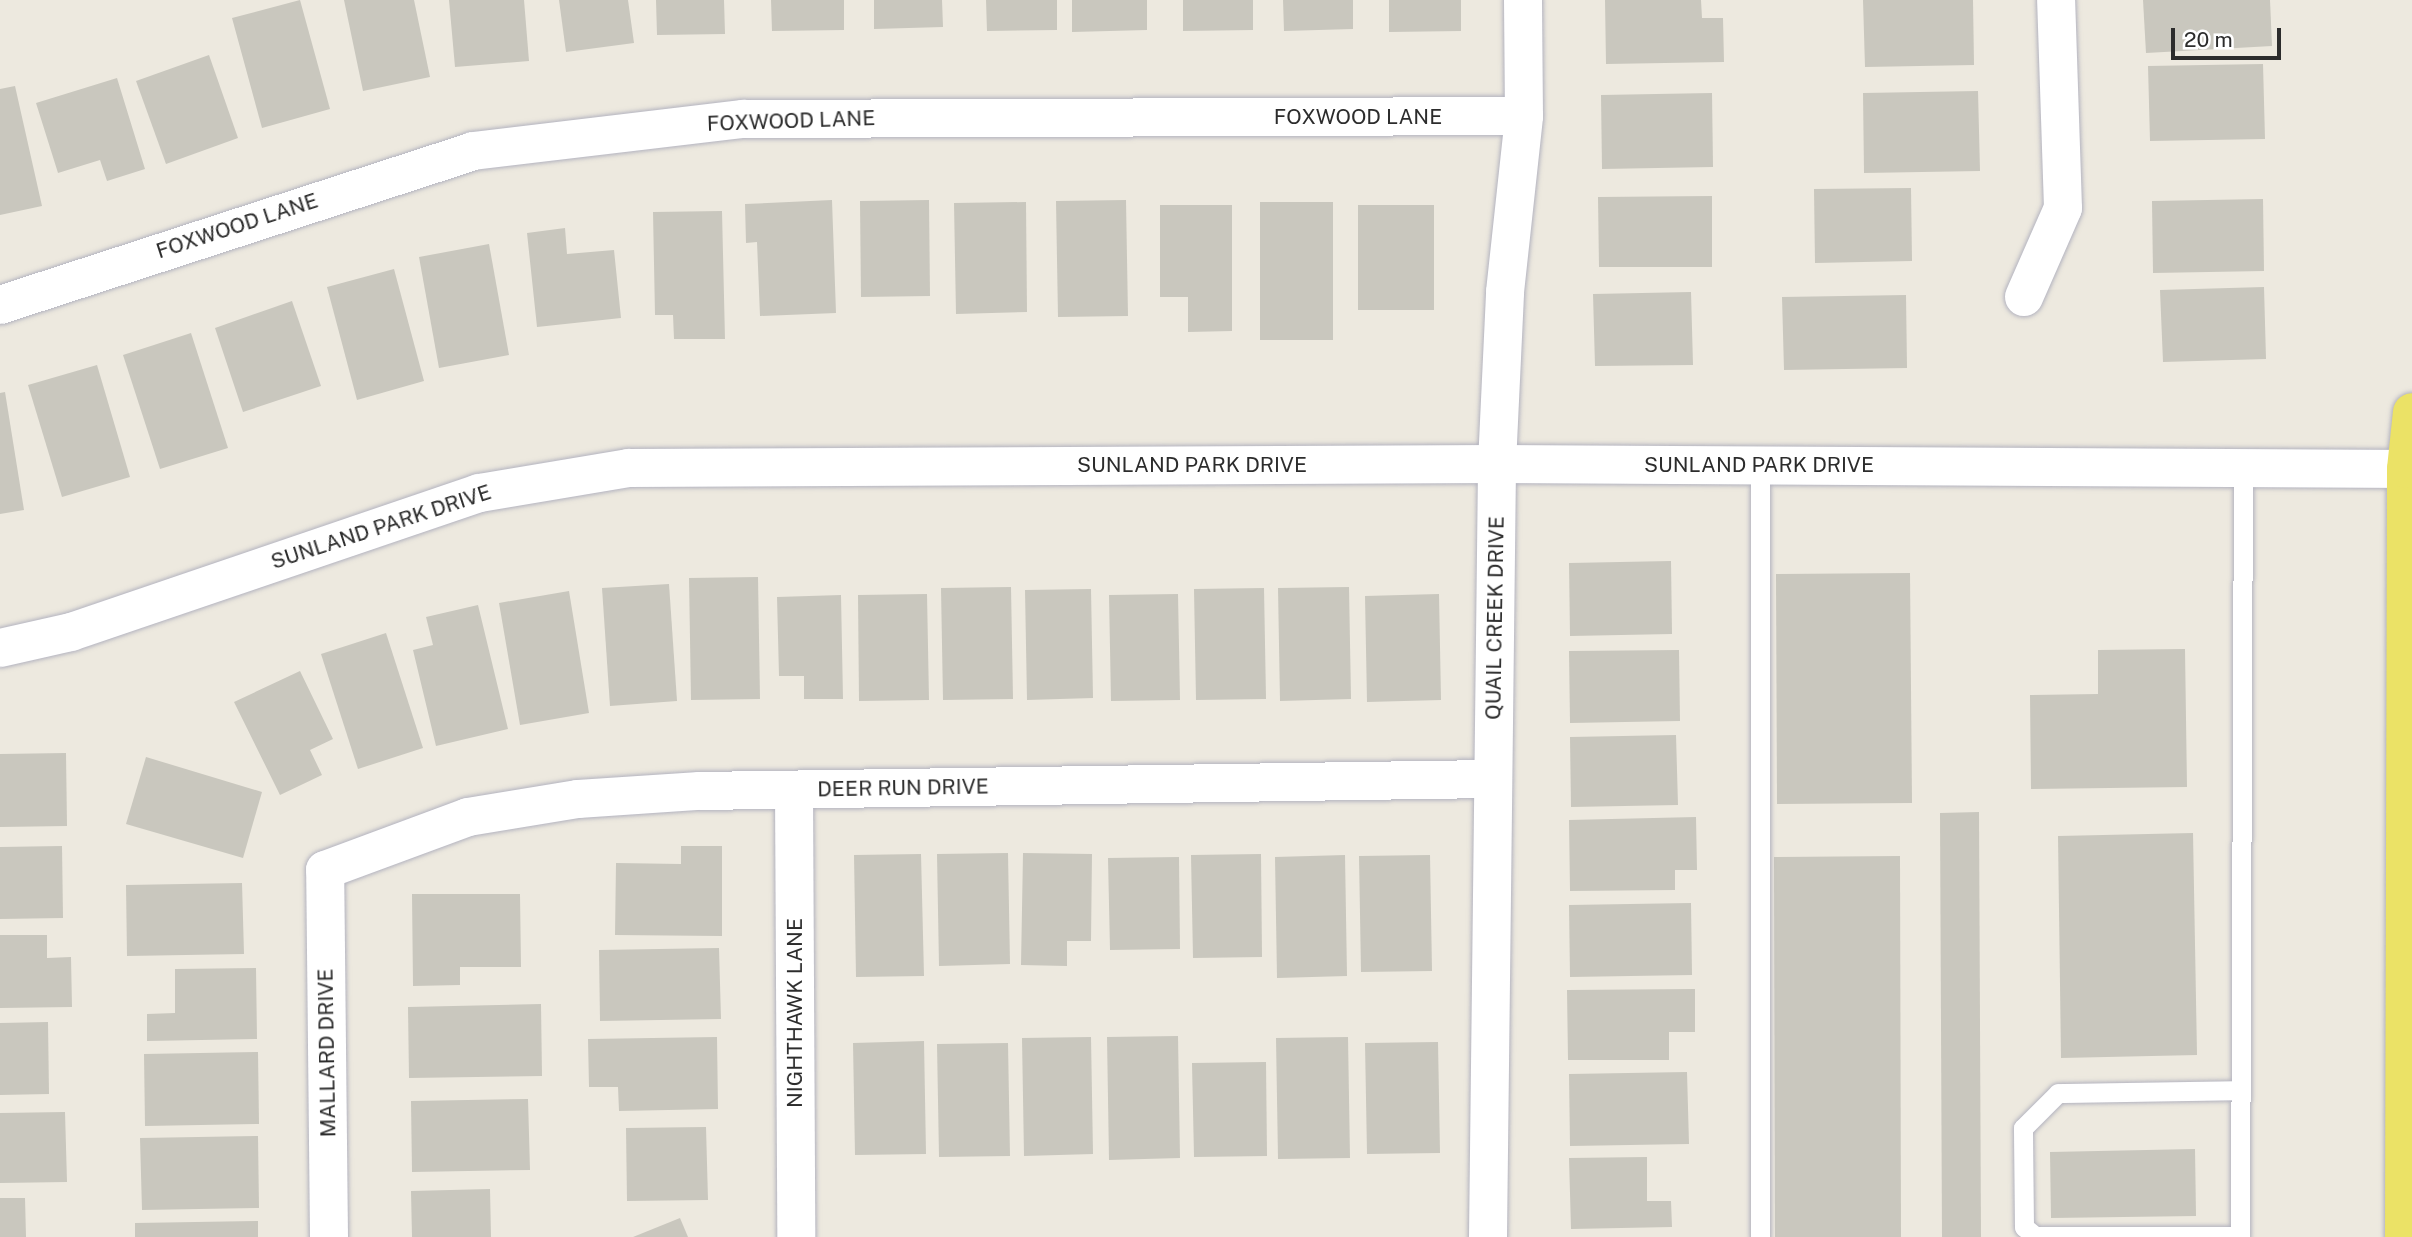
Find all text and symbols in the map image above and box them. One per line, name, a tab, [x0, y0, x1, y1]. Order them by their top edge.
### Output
scale bar	[2174, 14, 2284, 58]
text: 20 m	[2184, 27, 2233, 52]
street label: FOXWOOD LANE	[1274, 104, 1442, 130]
street label: FOXWOOD LANE	[706, 105, 876, 137]
street label: FOXWOOD LANE	[153, 188, 321, 264]
street label: SUNLAND PARK DRIVE	[1077, 452, 1307, 478]
street label: SUNLAND PARK DRIVE	[1644, 452, 1874, 478]
street label: SUNLAND PARK DRIVE	[268, 479, 494, 575]
street label: QUAIL CREEK DRIVE	[1481, 516, 1509, 720]
street label: DEER RUN DRIVE	[817, 774, 989, 802]
street label: NIGHTHAWK LANE	[782, 918, 808, 1108]
street label: MALLARD DRIVE	[313, 968, 341, 1138]

